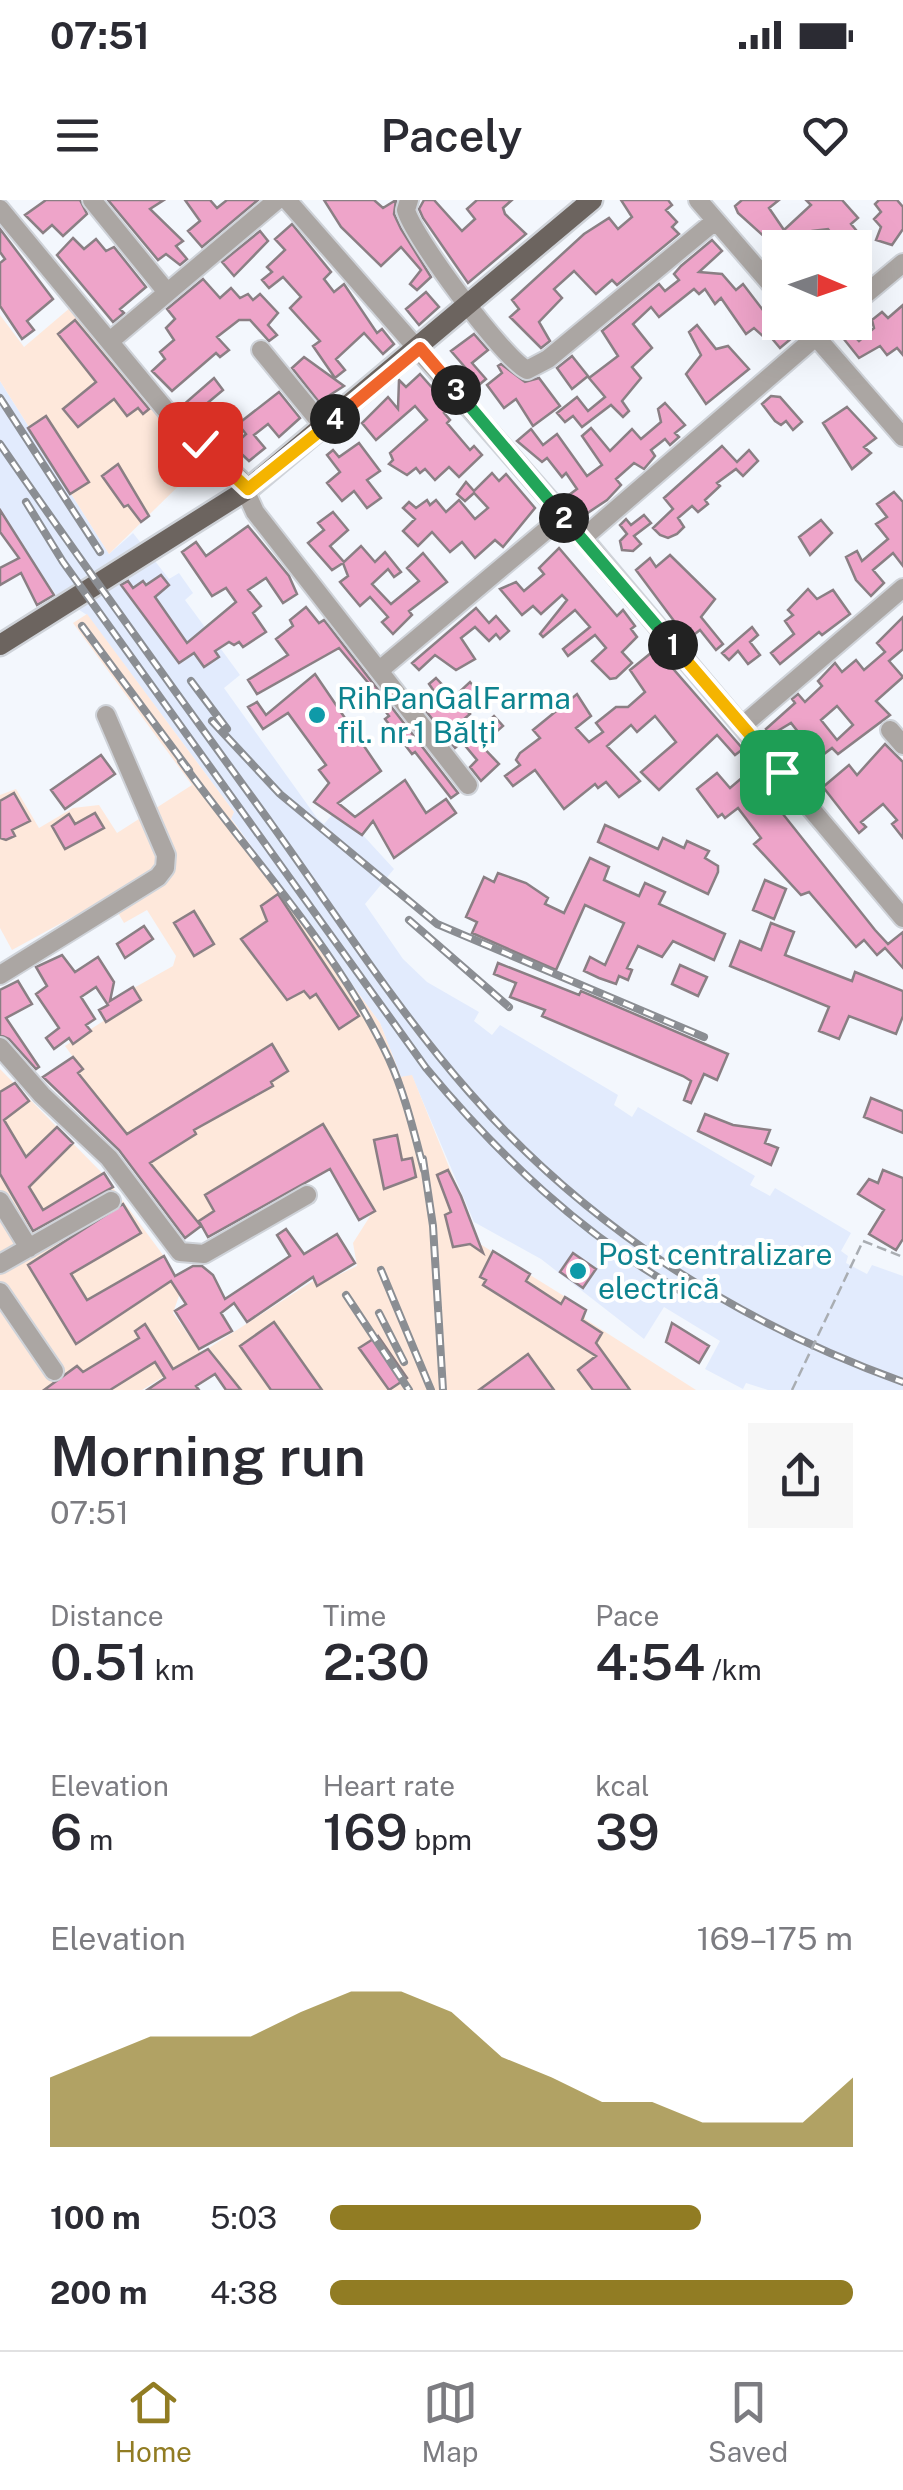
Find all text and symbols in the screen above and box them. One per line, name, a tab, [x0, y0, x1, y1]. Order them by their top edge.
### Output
text: 07:51	[50, 13, 150, 58]
icon: menu	[50, 108, 105, 163]
icon: heart	[798, 108, 853, 163]
text: Pacely	[381, 109, 522, 162]
north arrow	[762, 230, 872, 340]
map controls	[762, 230, 872, 340]
pin: 3	[431, 365, 481, 415]
text: 3	[447, 373, 465, 406]
pin: 4	[310, 394, 360, 444]
pin	[158, 402, 243, 487]
text: 4	[326, 402, 344, 435]
icon: check	[173, 417, 228, 472]
pin: 2	[539, 493, 589, 543]
text: 2	[555, 501, 573, 534]
pin: 1	[648, 620, 698, 670]
text: 1	[667, 628, 679, 661]
place label: RihPanGalFarma fil. nr.1 Bălți	[337, 680, 571, 750]
marker: RihPanGalFarma fil. nr.1 Bălți	[306, 704, 328, 726]
pin	[740, 730, 825, 815]
icon: arrive	[755, 745, 810, 800]
place label: Post centralizare electrică	[598, 1236, 832, 1306]
marker: Post centralizare electrică	[567, 1260, 589, 1282]
button: share	[748, 1423, 853, 1528]
text: Morning run	[50, 1424, 366, 1488]
text: 07:51	[50, 1494, 129, 1531]
text: Distance	[50, 1599, 164, 1632]
text: Time	[323, 1599, 386, 1632]
text: Pace	[595, 1599, 659, 1632]
text: 0.51	[50, 1632, 148, 1691]
text: 2:30	[323, 1632, 430, 1691]
text: 4:54	[595, 1632, 705, 1691]
text: km	[148, 1653, 195, 1686]
text: /km	[705, 1653, 762, 1686]
text: Elevation	[50, 1769, 169, 1802]
text: Heart rate	[323, 1769, 455, 1802]
text: kcal	[595, 1769, 649, 1802]
text: 6	[50, 1802, 82, 1861]
text: 169	[323, 1802, 408, 1861]
text: 39	[595, 1802, 660, 1861]
text: m	[82, 1823, 113, 1856]
text: bpm	[408, 1823, 472, 1856]
text: Elevation	[50, 1920, 186, 1957]
text: 169–175 m	[697, 1920, 853, 1957]
text: 100 m	[50, 2199, 141, 2236]
text: 5:03	[210, 2199, 277, 2236]
text: 200 m	[50, 2274, 147, 2311]
text: 4:38	[210, 2274, 278, 2311]
tab: Home	[115, 2375, 192, 2468]
tab: Map	[422, 2375, 478, 2468]
tab: Saved	[708, 2375, 788, 2468]

